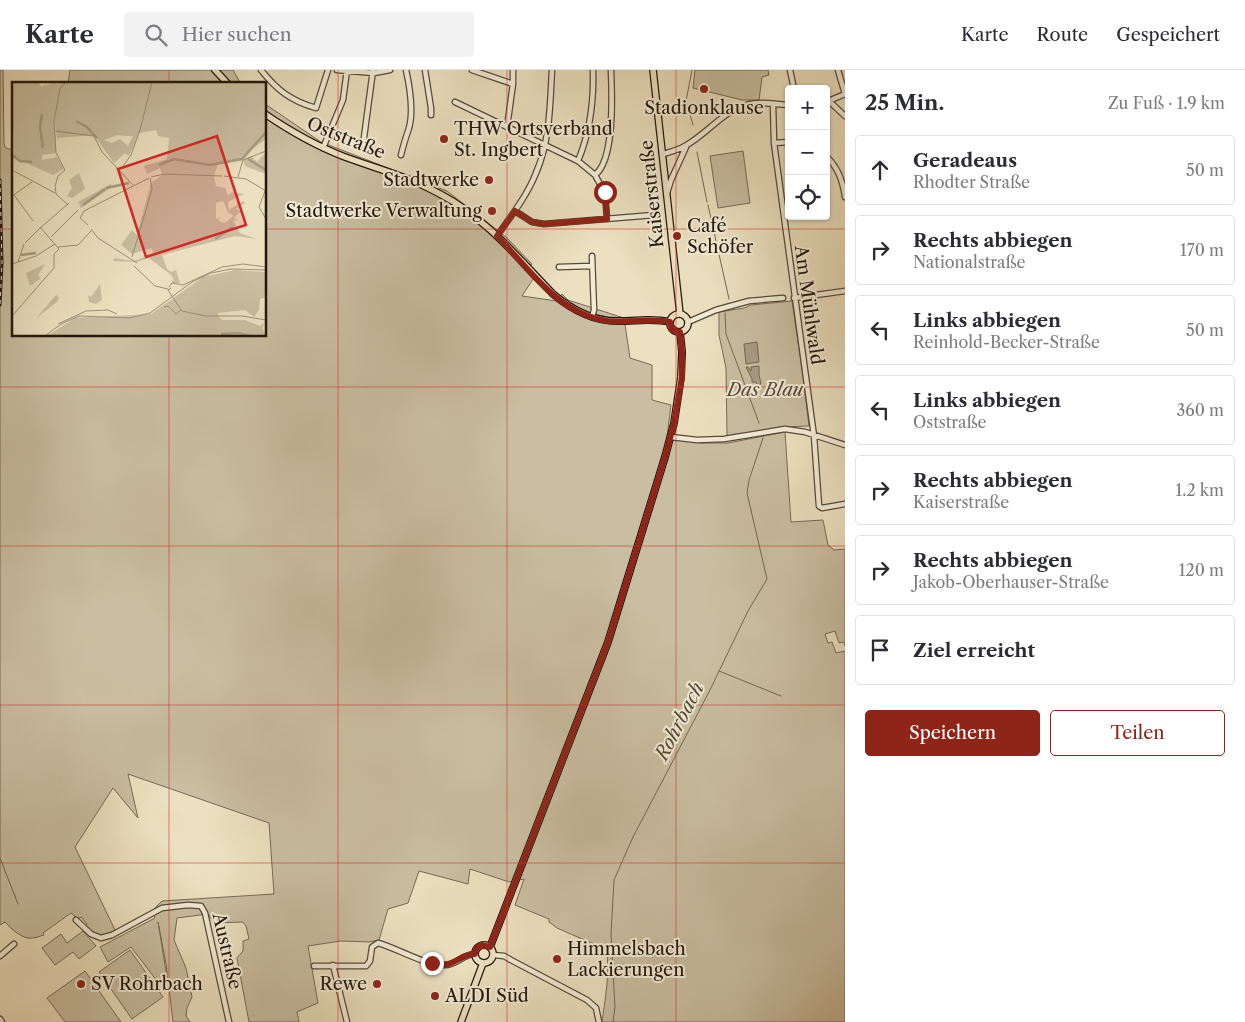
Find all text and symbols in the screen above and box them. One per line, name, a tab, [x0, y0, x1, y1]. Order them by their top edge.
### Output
search box	[124, 12, 474, 57]
text: Karte	[25, 20, 94, 49]
icon: search	[142, 21, 170, 49]
text: Hier suchen	[182, 23, 292, 46]
text: Karte	[961, 24, 1009, 46]
text: Route	[1037, 24, 1088, 46]
text: Gespeichert	[1116, 24, 1220, 46]
inset map	[12, 82, 266, 336]
marker: Stadionklause	[698, 83, 710, 95]
map controls	[785, 85, 830, 220]
button: +	[785, 85, 830, 130]
text: 25 Min.	[865, 90, 944, 115]
text: Zu Fuß · 1.9 km	[1108, 93, 1225, 113]
place label: Stadionklause	[644, 97, 764, 119]
street label: Oststraße	[304, 112, 388, 164]
place label: THW Ortsverband St. Ingbert	[454, 118, 613, 161]
button: −	[785, 130, 830, 175]
marker: THW Ortsverband St. Ingbert	[438, 133, 450, 145]
street label: Kaiserstraße	[635, 139, 669, 249]
text: Geradeaus	[913, 149, 1017, 172]
icon: ahead	[866, 156, 894, 184]
text: 50 m	[1186, 160, 1224, 180]
place label: Stadtwerke	[383, 169, 479, 191]
text: Rhodter Straße	[913, 172, 1030, 192]
marker: Stadtwerke	[483, 174, 495, 186]
button: locate	[785, 175, 830, 220]
route start	[594, 181, 617, 204]
place label: Stadtwerke Verwaltung	[286, 200, 482, 222]
marker: Stadtwerke Verwaltung	[486, 205, 498, 217]
place label: Café Schöfer	[687, 215, 754, 258]
text: Rechts abbiegen	[913, 229, 1073, 252]
marker: Café Schöfer	[671, 230, 683, 242]
icon: right	[866, 236, 894, 264]
text: 170 m	[1180, 240, 1224, 260]
street label: Am Mühlwald	[790, 243, 828, 366]
text: Nationalstraße	[913, 252, 1026, 272]
text: Links abbiegen	[913, 309, 1061, 332]
icon: left	[866, 316, 894, 344]
text: 50 m	[1186, 320, 1224, 340]
text: Reinhold-Becker-Straße	[913, 332, 1100, 352]
park label: Das Blau	[725, 379, 804, 401]
text: Links abbiegen	[913, 389, 1061, 412]
icon: left	[866, 396, 894, 424]
text: 360 m	[1177, 400, 1224, 420]
text: Oststraße	[913, 412, 987, 432]
text: Rechts abbiegen	[913, 469, 1073, 492]
icon: right	[866, 476, 894, 504]
text: 1.2 km	[1175, 480, 1224, 500]
text: Kaiserstraße	[913, 492, 1009, 512]
text: Rechts abbiegen	[913, 549, 1073, 572]
icon: right	[866, 556, 894, 584]
text: 120 m	[1179, 560, 1224, 580]
text: Jakob-Oberhauser-Straße	[913, 572, 1109, 592]
icon: arrive	[866, 636, 894, 664]
text: Ziel erreicht	[913, 639, 1035, 662]
water label: Rohrbach	[649, 678, 709, 766]
button: Speichern	[865, 710, 1040, 756]
button: Teilen	[1050, 710, 1225, 756]
street label: Austraße	[207, 910, 246, 991]
place label: Himmelsbach Lackierungen	[567, 938, 686, 981]
route end	[421, 952, 444, 975]
marker: Himmelsbach Lackierungen	[551, 953, 563, 965]
place label: SV Rohrbach	[91, 973, 203, 995]
place label: Rewe	[320, 973, 367, 995]
marker: SV Rohrbach	[75, 978, 87, 990]
marker: Rewe	[371, 978, 383, 990]
place label: ALDI Süd	[444, 985, 529, 1007]
marker: ALDI Süd	[429, 990, 441, 1002]

